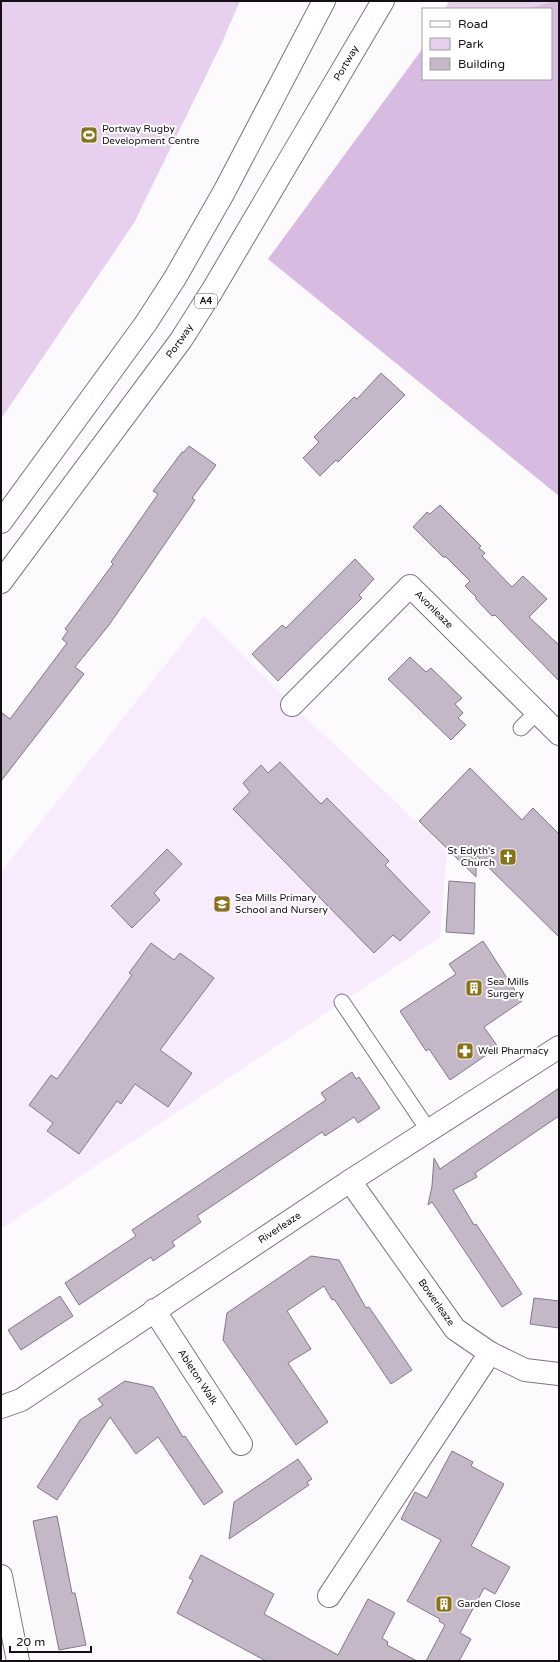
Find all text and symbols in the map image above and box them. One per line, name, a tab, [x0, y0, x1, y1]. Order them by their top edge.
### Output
legend	[422, 8, 552, 80]
text: Road	[458, 17, 488, 31]
text: Park	[458, 37, 484, 51]
street label: Portway	[331, 43, 362, 83]
text: Building	[458, 57, 505, 71]
place label: Portway Rugby Development Centre	[102, 123, 200, 147]
sports icon: Portway Rugby Development Centre	[79, 125, 99, 145]
road number: A4	[195, 294, 217, 308]
street label: Portway	[164, 321, 196, 361]
street label: Avonleaze	[412, 588, 456, 631]
place label: St Edyth's Church	[448, 845, 495, 869]
church icon: St Edyth's Church	[498, 847, 518, 867]
place label: Sea Mills Primary School and Nursery	[235, 892, 329, 916]
school or university icon: Sea Mills Primary School and Nursery	[212, 894, 232, 914]
place label: Sea Mills Surgery	[487, 976, 529, 1000]
building icon: Sea Mills Surgery	[464, 978, 484, 998]
pharmacy icon: Well Pharmacy	[455, 1041, 475, 1061]
place label: Well Pharmacy	[478, 1045, 549, 1057]
street label: Riverleaze	[256, 1209, 304, 1246]
street label: Bowerleaze	[415, 1277, 457, 1329]
street label: Ableton Walk	[175, 1347, 220, 1408]
building icon: Garden Close	[434, 1594, 454, 1614]
place label: Garden Close	[457, 1598, 521, 1610]
scale bar	[10, 1628, 91, 1654]
text: 20 m	[16, 1635, 45, 1649]

